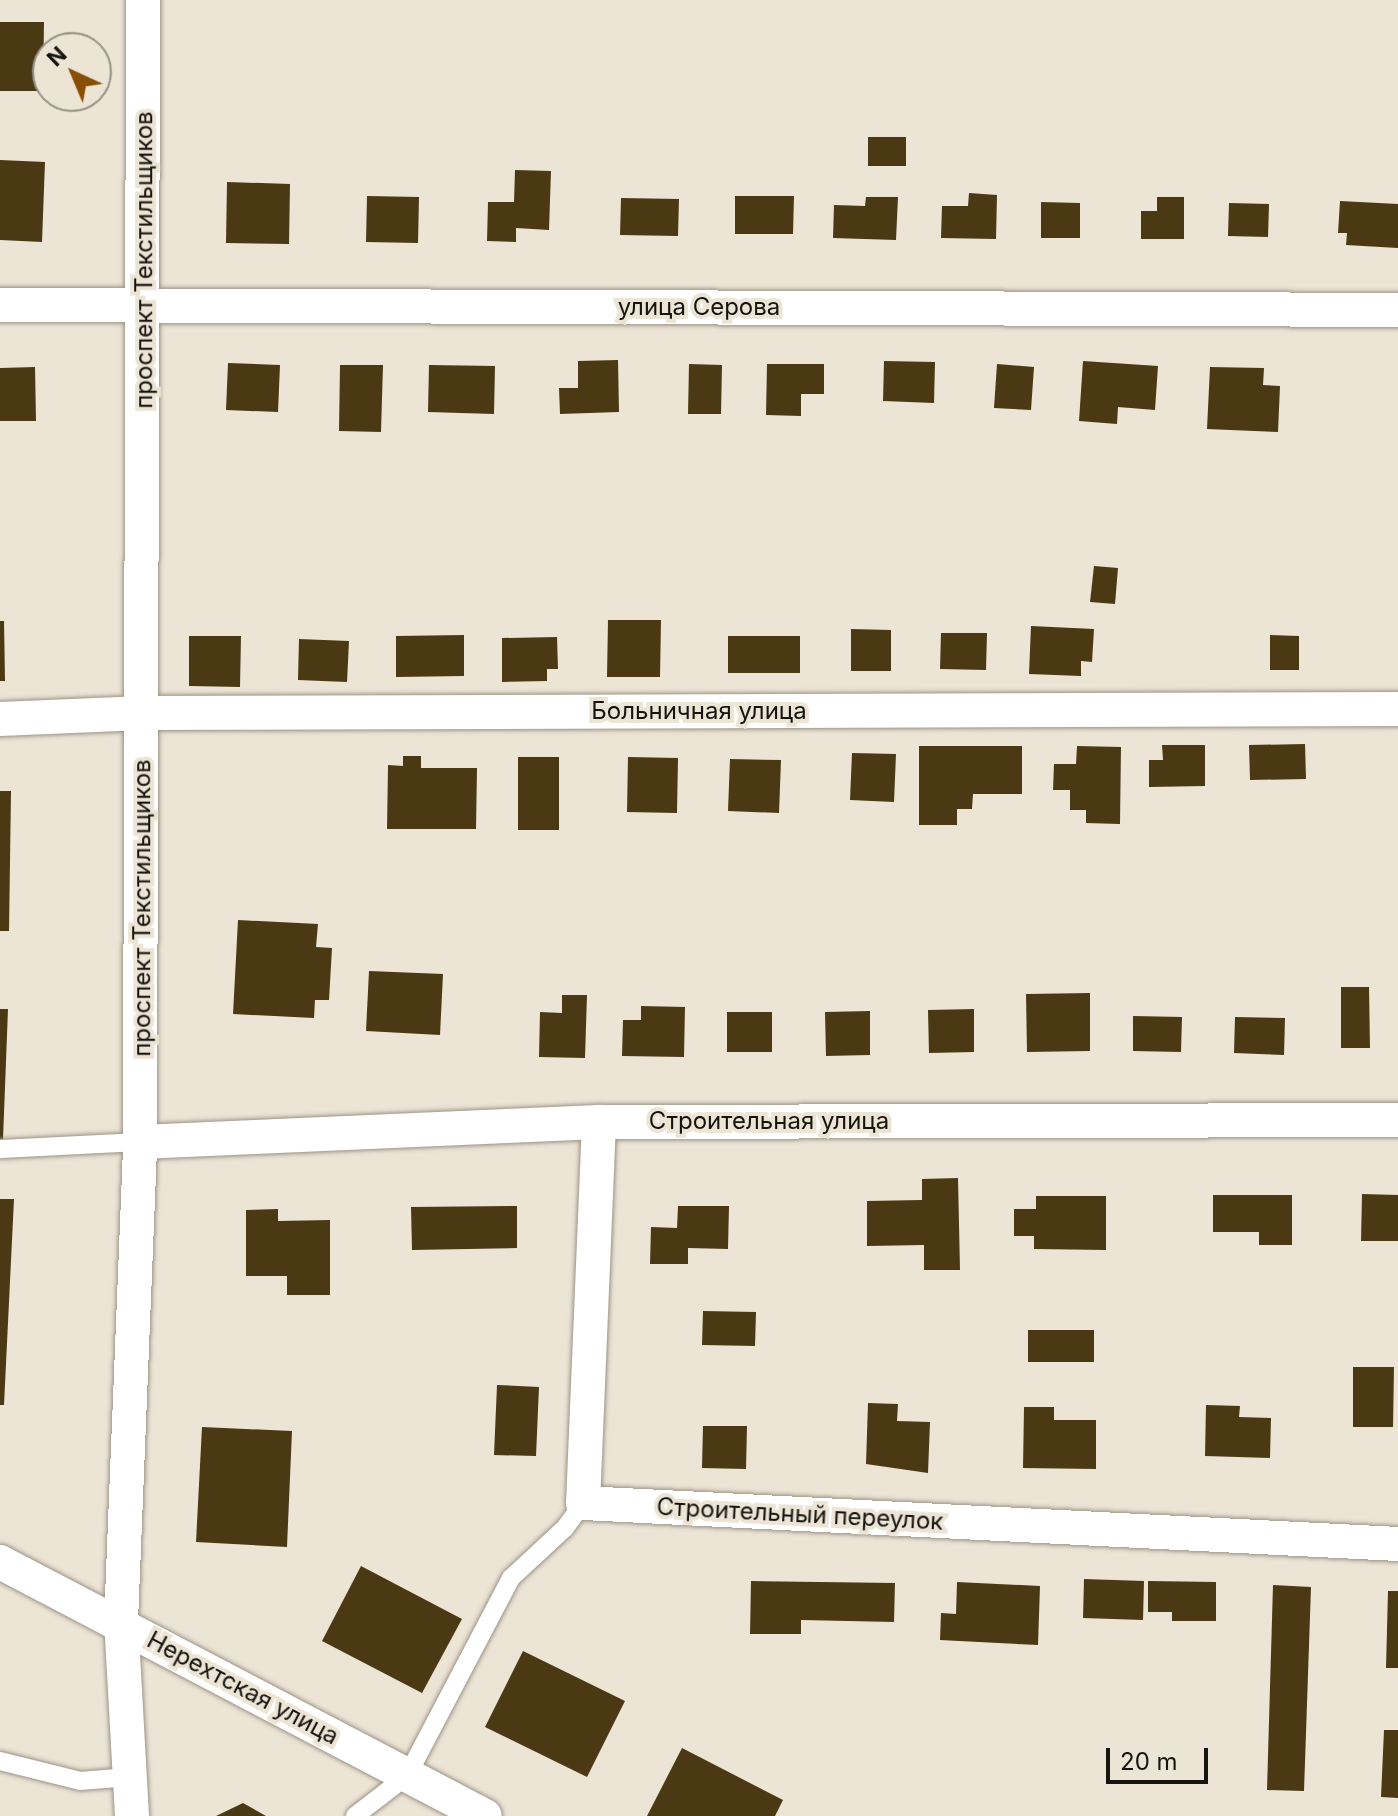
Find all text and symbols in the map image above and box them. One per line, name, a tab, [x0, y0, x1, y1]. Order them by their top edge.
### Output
north arrow	[32, 32, 112, 112]
text: N	[42, 41, 72, 71]
street label: проспект Текстильщиков	[130, 111, 158, 409]
street label: улица Серова	[618, 293, 780, 321]
street label: Больничная улица	[591, 697, 807, 725]
street label: проспект Текстильщиков	[128, 759, 156, 1057]
street label: Строительная улица	[649, 1107, 889, 1135]
street label: Строительный переулок	[656, 1492, 944, 1536]
street label: Нерехтская улица	[142, 1625, 344, 1751]
scale bar	[1110, 1732, 1212, 1782]
text: 20 m	[1120, 1747, 1178, 1776]

